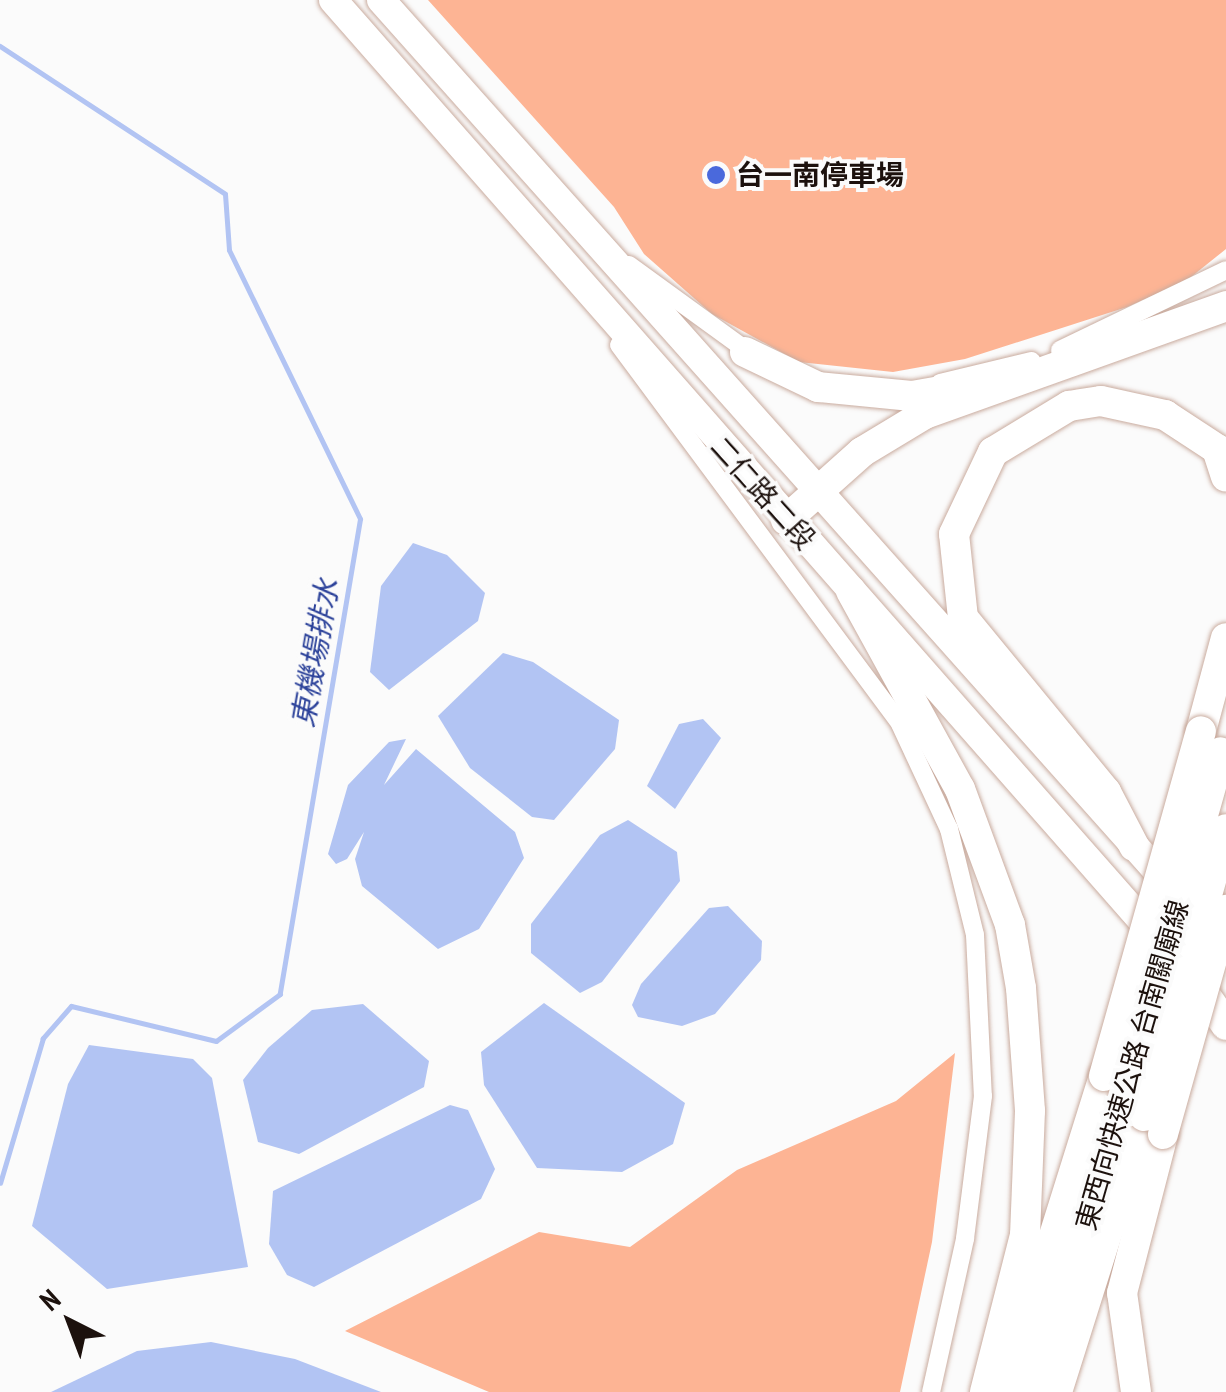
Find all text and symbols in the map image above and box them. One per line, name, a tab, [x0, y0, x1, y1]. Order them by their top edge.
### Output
place label: 台一南停車場	[736, 158, 904, 192]
marker: 台一南停車場	[705, 164, 727, 186]
street label: 二仁路二段	[704, 430, 822, 556]
water label: 東機場排水	[284, 576, 346, 730]
street label: 東西向快速公路 台南關廟線	[1069, 896, 1195, 1234]
north arrow	[20, 1272, 120, 1372]
text: N	[32, 1281, 68, 1318]

